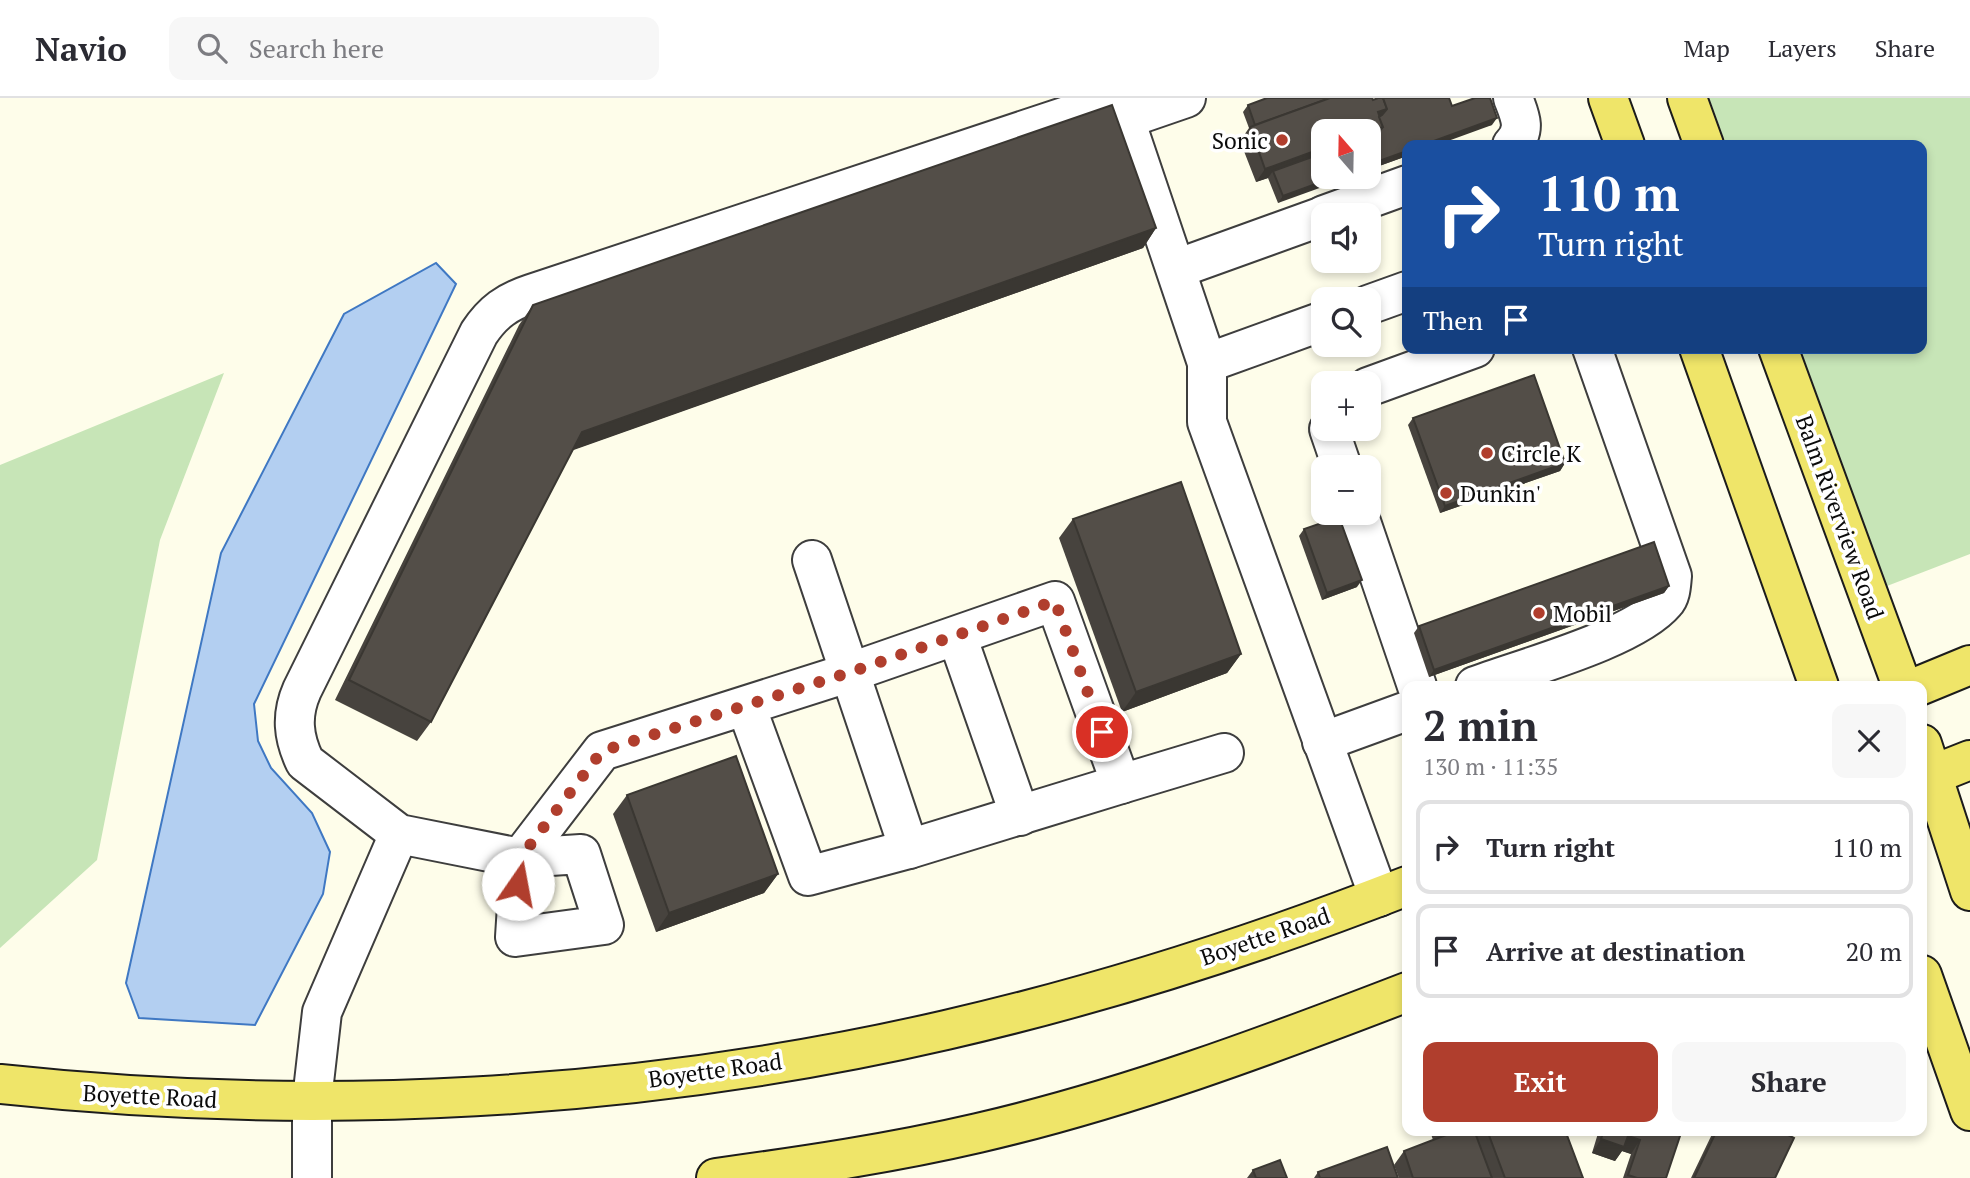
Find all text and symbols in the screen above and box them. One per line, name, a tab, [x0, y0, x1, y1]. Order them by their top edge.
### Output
search box	[169, 17, 659, 80]
text: Navio	[35, 27, 127, 70]
icon: search	[193, 29, 231, 67]
text: Search here	[249, 31, 384, 65]
text: Map	[1683, 32, 1730, 64]
text: Layers	[1768, 32, 1837, 64]
text: Share	[1875, 32, 1935, 64]
north arrow	[1311, 119, 1381, 189]
map controls	[1311, 119, 1381, 525]
place label: Sonic	[1212, 125, 1268, 156]
marker: Sonic	[1274, 132, 1290, 148]
text: 110 m	[1538, 160, 1680, 225]
icon: right	[1423, 168, 1514, 259]
button: sound	[1311, 203, 1381, 273]
text: Turn right	[1538, 223, 1684, 265]
button: search	[1311, 287, 1381, 357]
icon: arrive	[1497, 301, 1535, 339]
text: Then	[1423, 303, 1483, 337]
button: +	[1311, 371, 1381, 441]
street label: Balm Riverview Road	[1789, 410, 1891, 624]
place label: Circle K	[1501, 438, 1581, 469]
marker: Circle K	[1479, 445, 1495, 461]
button: −	[1311, 455, 1381, 525]
place label: Dunkin'	[1460, 478, 1541, 509]
marker: Dunkin'	[1438, 485, 1454, 501]
place label: Mobil	[1553, 598, 1612, 629]
marker: Mobil	[1531, 605, 1547, 621]
text: 2 min	[1423, 697, 1538, 753]
pin	[1072, 702, 1132, 762]
button: close	[1832, 704, 1906, 778]
icon: arrive	[1083, 713, 1121, 751]
text: 130 m · 11:35	[1423, 751, 1558, 782]
icon: right	[1427, 828, 1465, 866]
text: Turn right	[1486, 830, 1615, 864]
text: 110 m	[1832, 830, 1902, 864]
position arrow	[481, 847, 555, 921]
street label: Boyette Road	[1196, 899, 1334, 973]
icon: arrive	[1427, 932, 1465, 970]
text: Arrive at destination	[1486, 934, 1745, 968]
text: 20 m	[1846, 934, 1902, 968]
button: Exit	[1423, 1042, 1658, 1122]
button: Share	[1672, 1042, 1906, 1122]
street label: Boyette Road	[646, 1045, 784, 1095]
street label: Boyette Road	[82, 1077, 218, 1115]

